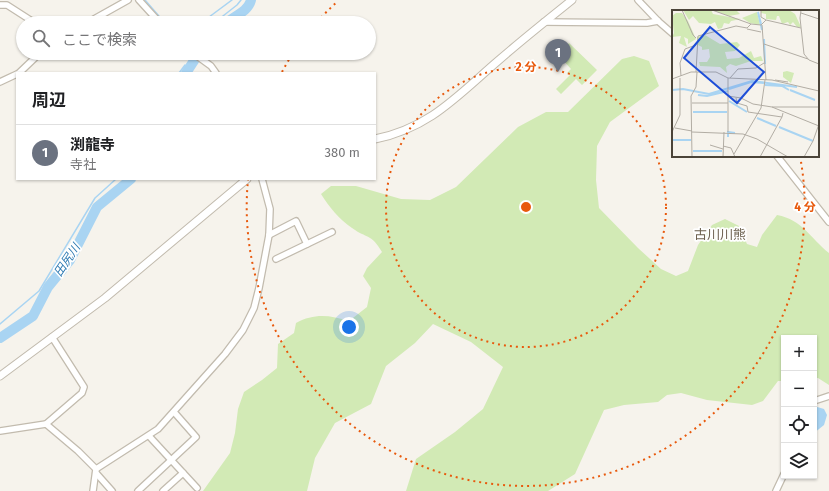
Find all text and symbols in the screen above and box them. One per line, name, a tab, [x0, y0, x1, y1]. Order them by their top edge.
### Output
inset map	[672, 10, 819, 157]
search box	[16, 16, 376, 60]
icon: search	[30, 27, 52, 49]
text: ここで検索	[62, 31, 137, 49]
pin: 1	[545, 39, 571, 72]
text: 2 分	[515, 60, 537, 74]
text: 周辺	[32, 90, 66, 111]
text: 渕龍寺	[70, 136, 115, 154]
text: 1	[42, 145, 48, 160]
text: 380 m	[325, 145, 360, 160]
text: 寺社	[70, 157, 96, 172]
centre of rings	[519, 200, 533, 214]
text: 4 分	[794, 200, 816, 214]
district label: 古川川熊	[694, 227, 746, 242]
water label: 田尻川	[51, 240, 84, 279]
your location	[339, 317, 359, 337]
map controls	[781, 335, 817, 479]
button: +	[781, 335, 817, 371]
button: −	[781, 371, 817, 407]
button: locate	[781, 407, 817, 443]
button: layers	[781, 443, 817, 479]

